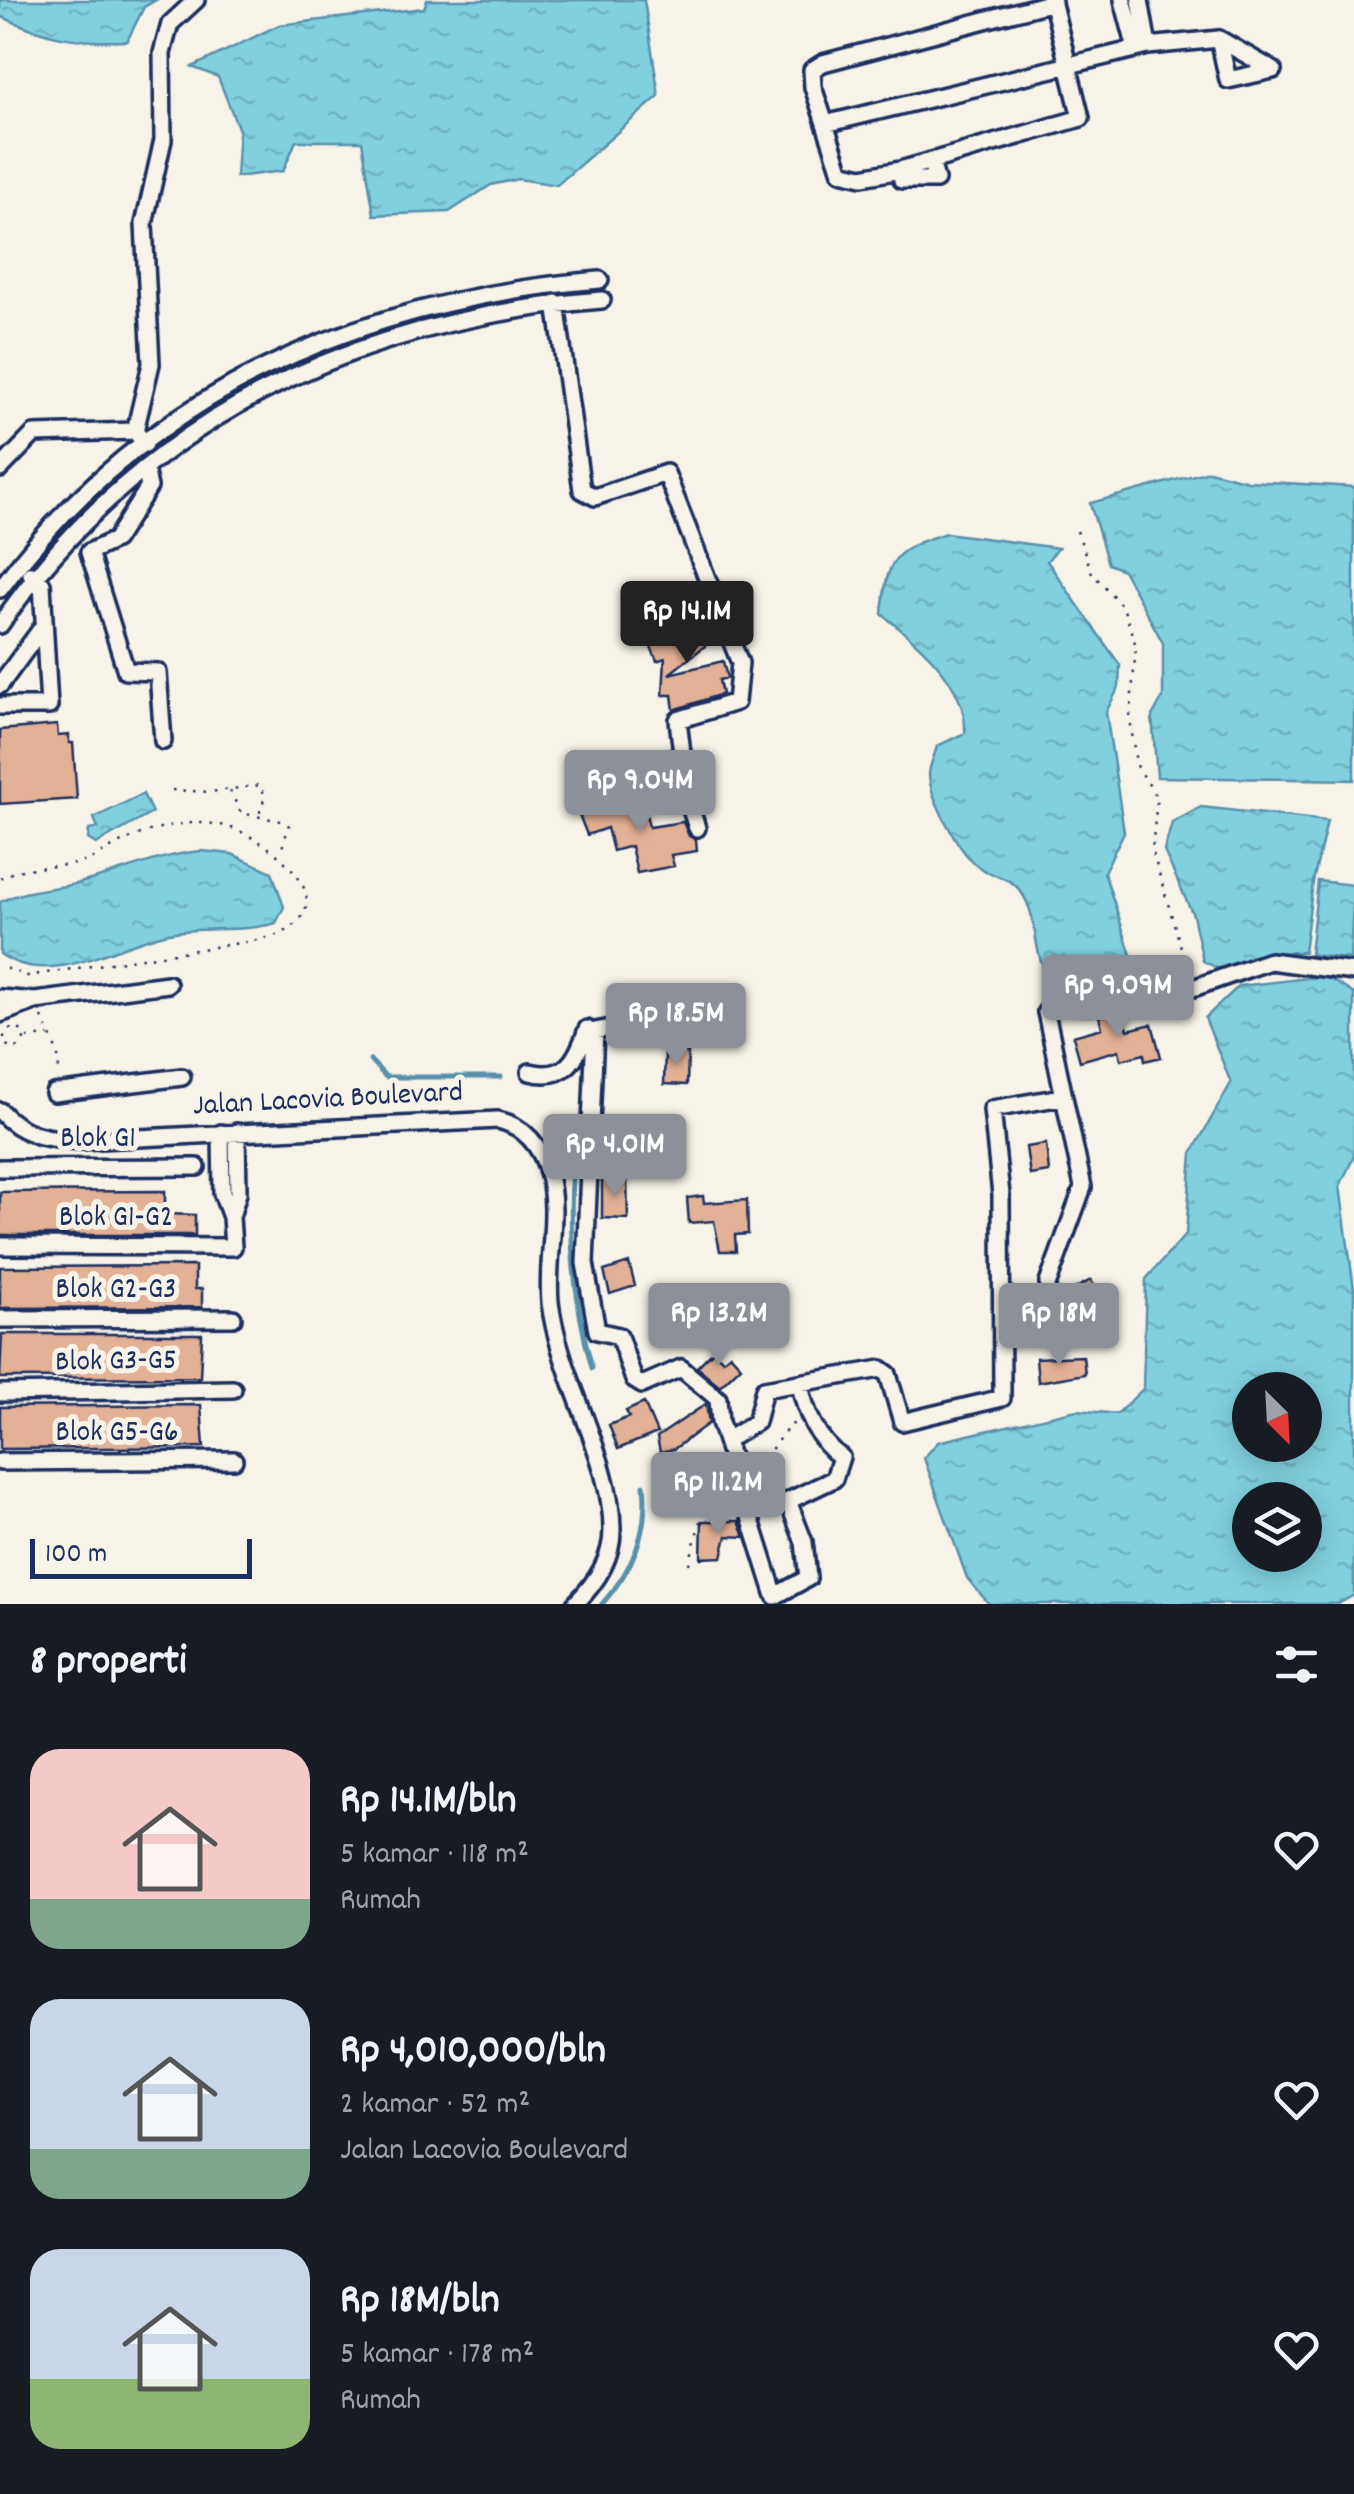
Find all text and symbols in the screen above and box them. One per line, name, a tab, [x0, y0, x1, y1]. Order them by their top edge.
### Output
pin: Rp 14.1M	[584, 581, 790, 666]
text: Rp 14.1M	[642, 590, 732, 636]
pin: Rp 9.04M	[537, 750, 743, 835]
text: Rp 9.04M	[586, 759, 694, 805]
pin: Rp 9.09M	[1015, 955, 1221, 1040]
text: Rp 9.09M	[1064, 964, 1172, 1010]
pin: Rp 18.5M	[573, 983, 779, 1068]
text: Rp 18.5M	[628, 992, 724, 1038]
street label: Jalan Lacovia Boulevard	[192, 1072, 464, 1130]
pin: Rp 4.01M	[512, 1114, 718, 1199]
street label: Blok G1	[60, 1119, 136, 1162]
text: Rp 4.01M	[565, 1123, 665, 1169]
street label: Blok G1-G2	[59, 1198, 173, 1241]
street label: Blok G2-G3	[56, 1270, 176, 1313]
pin: Rp 13.2M	[616, 1283, 822, 1368]
pin: Rp 18M	[978, 1283, 1140, 1368]
text: Rp 13.2M	[671, 1292, 767, 1338]
text: Rp 18M	[1021, 1292, 1097, 1338]
street label: Blok G3-G5	[55, 1340, 177, 1386]
north arrow	[1232, 1372, 1322, 1462]
map controls	[1232, 1372, 1322, 1572]
street label: Blok G5-G6	[55, 1413, 179, 1456]
pin: Rp 11.2M	[615, 1452, 821, 1537]
text: Rp 11.2M	[673, 1461, 763, 1507]
button: layers	[1232, 1482, 1322, 1572]
scale bar	[30, 1534, 252, 1578]
text: 100 m	[45, 1536, 107, 1576]
text: 8 properti	[30, 1634, 187, 1694]
icon: filters	[1269, 1637, 1324, 1692]
text: Rp 14.1M/bln	[340, 1773, 516, 1833]
icon: home	[110, 1789, 230, 1909]
icon: heart	[1269, 1822, 1324, 1877]
text: 5 kamar · 118 m²	[340, 1833, 529, 1879]
text: Rumah	[340, 1879, 421, 1925]
text: Rp 4,010,000/bln	[340, 2023, 606, 2083]
icon: home	[110, 2039, 230, 2159]
icon: heart	[1269, 2072, 1324, 2127]
text: 2 kamar · 52 m²	[340, 2083, 530, 2129]
text: Jalan Lacovia Boulevard	[340, 2129, 628, 2175]
text: Rp 18M/bln	[340, 2273, 500, 2333]
icon: home	[110, 2289, 230, 2409]
icon: heart	[1269, 2322, 1324, 2377]
text: 5 kamar · 178 m²	[340, 2333, 534, 2379]
text: Rumah	[340, 2379, 421, 2425]

